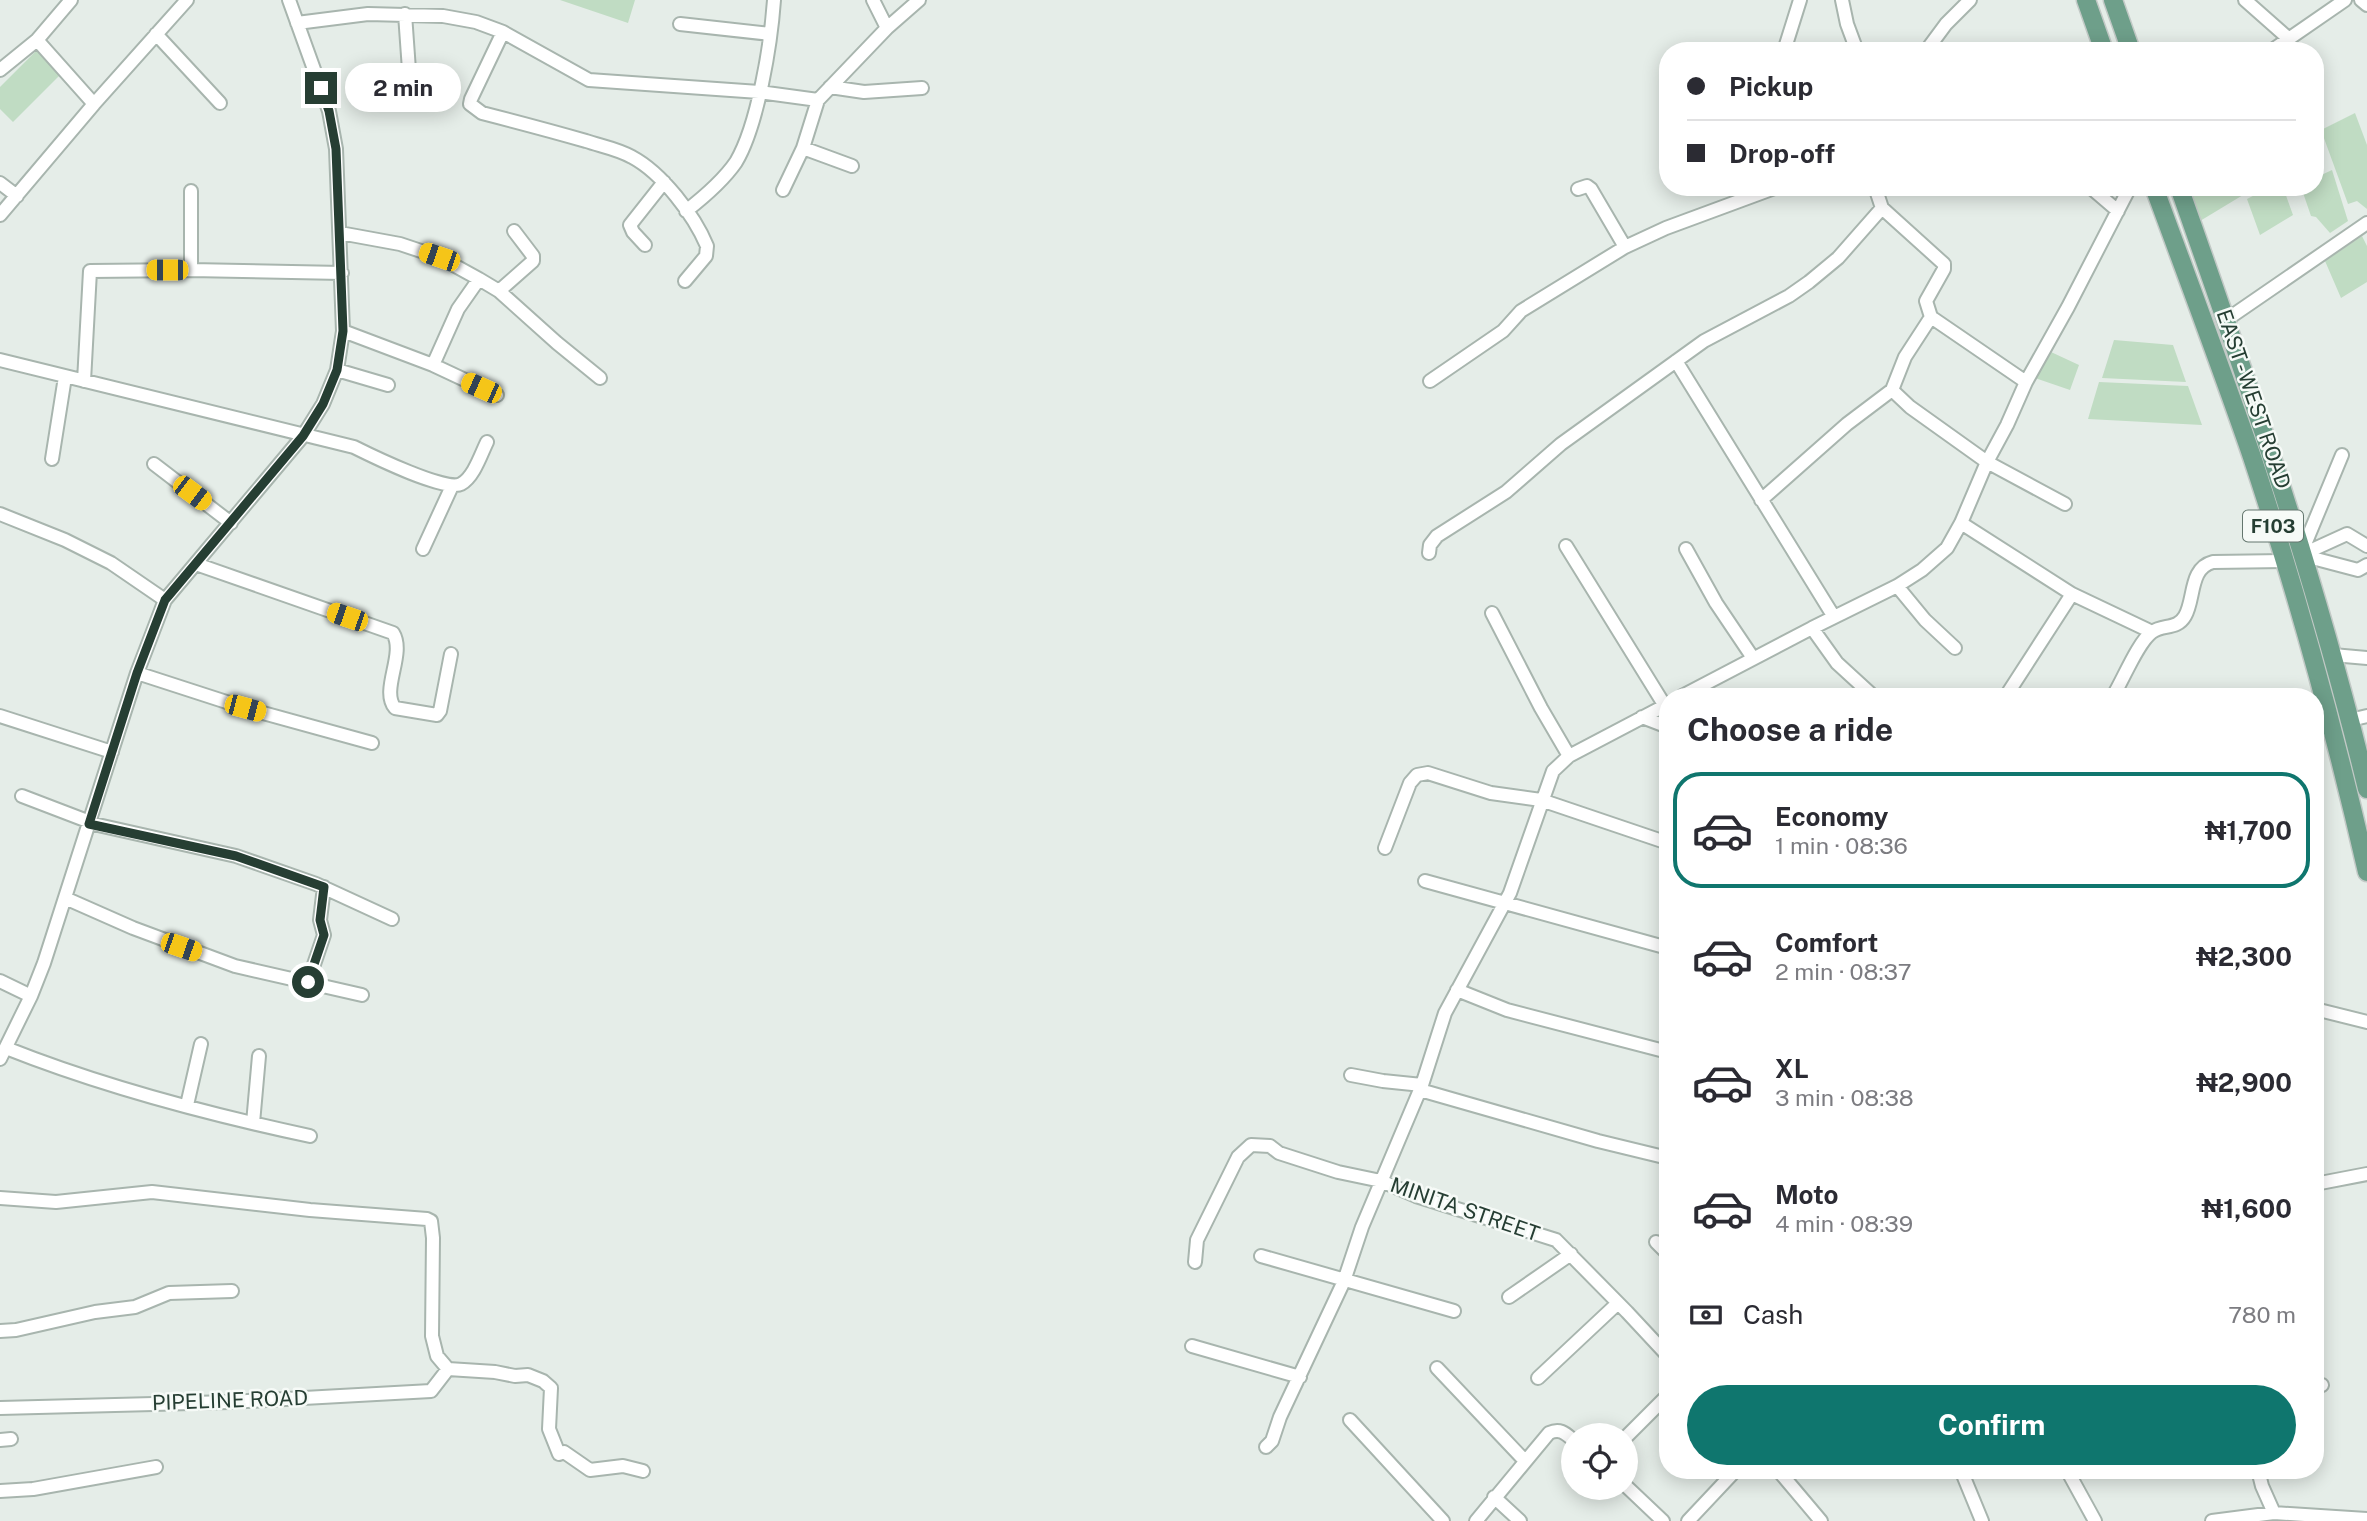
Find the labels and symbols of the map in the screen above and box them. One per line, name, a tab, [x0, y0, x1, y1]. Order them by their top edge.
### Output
callout: 2 min	[346, 64, 461, 112]
route end	[305, 72, 337, 104]
car	[416, 240, 463, 274]
car	[147, 260, 189, 281]
street label: EAST - WEST ROAD	[2212, 306, 2296, 492]
car	[458, 370, 505, 406]
car	[169, 472, 216, 514]
road number: F103	[2243, 510, 2303, 541]
car	[324, 600, 371, 634]
car	[222, 692, 269, 724]
car	[158, 930, 205, 964]
route start	[292, 966, 324, 998]
street label: MINITA STREET	[1387, 1172, 1543, 1246]
street label: PIPELINE ROAD	[152, 1385, 308, 1415]

